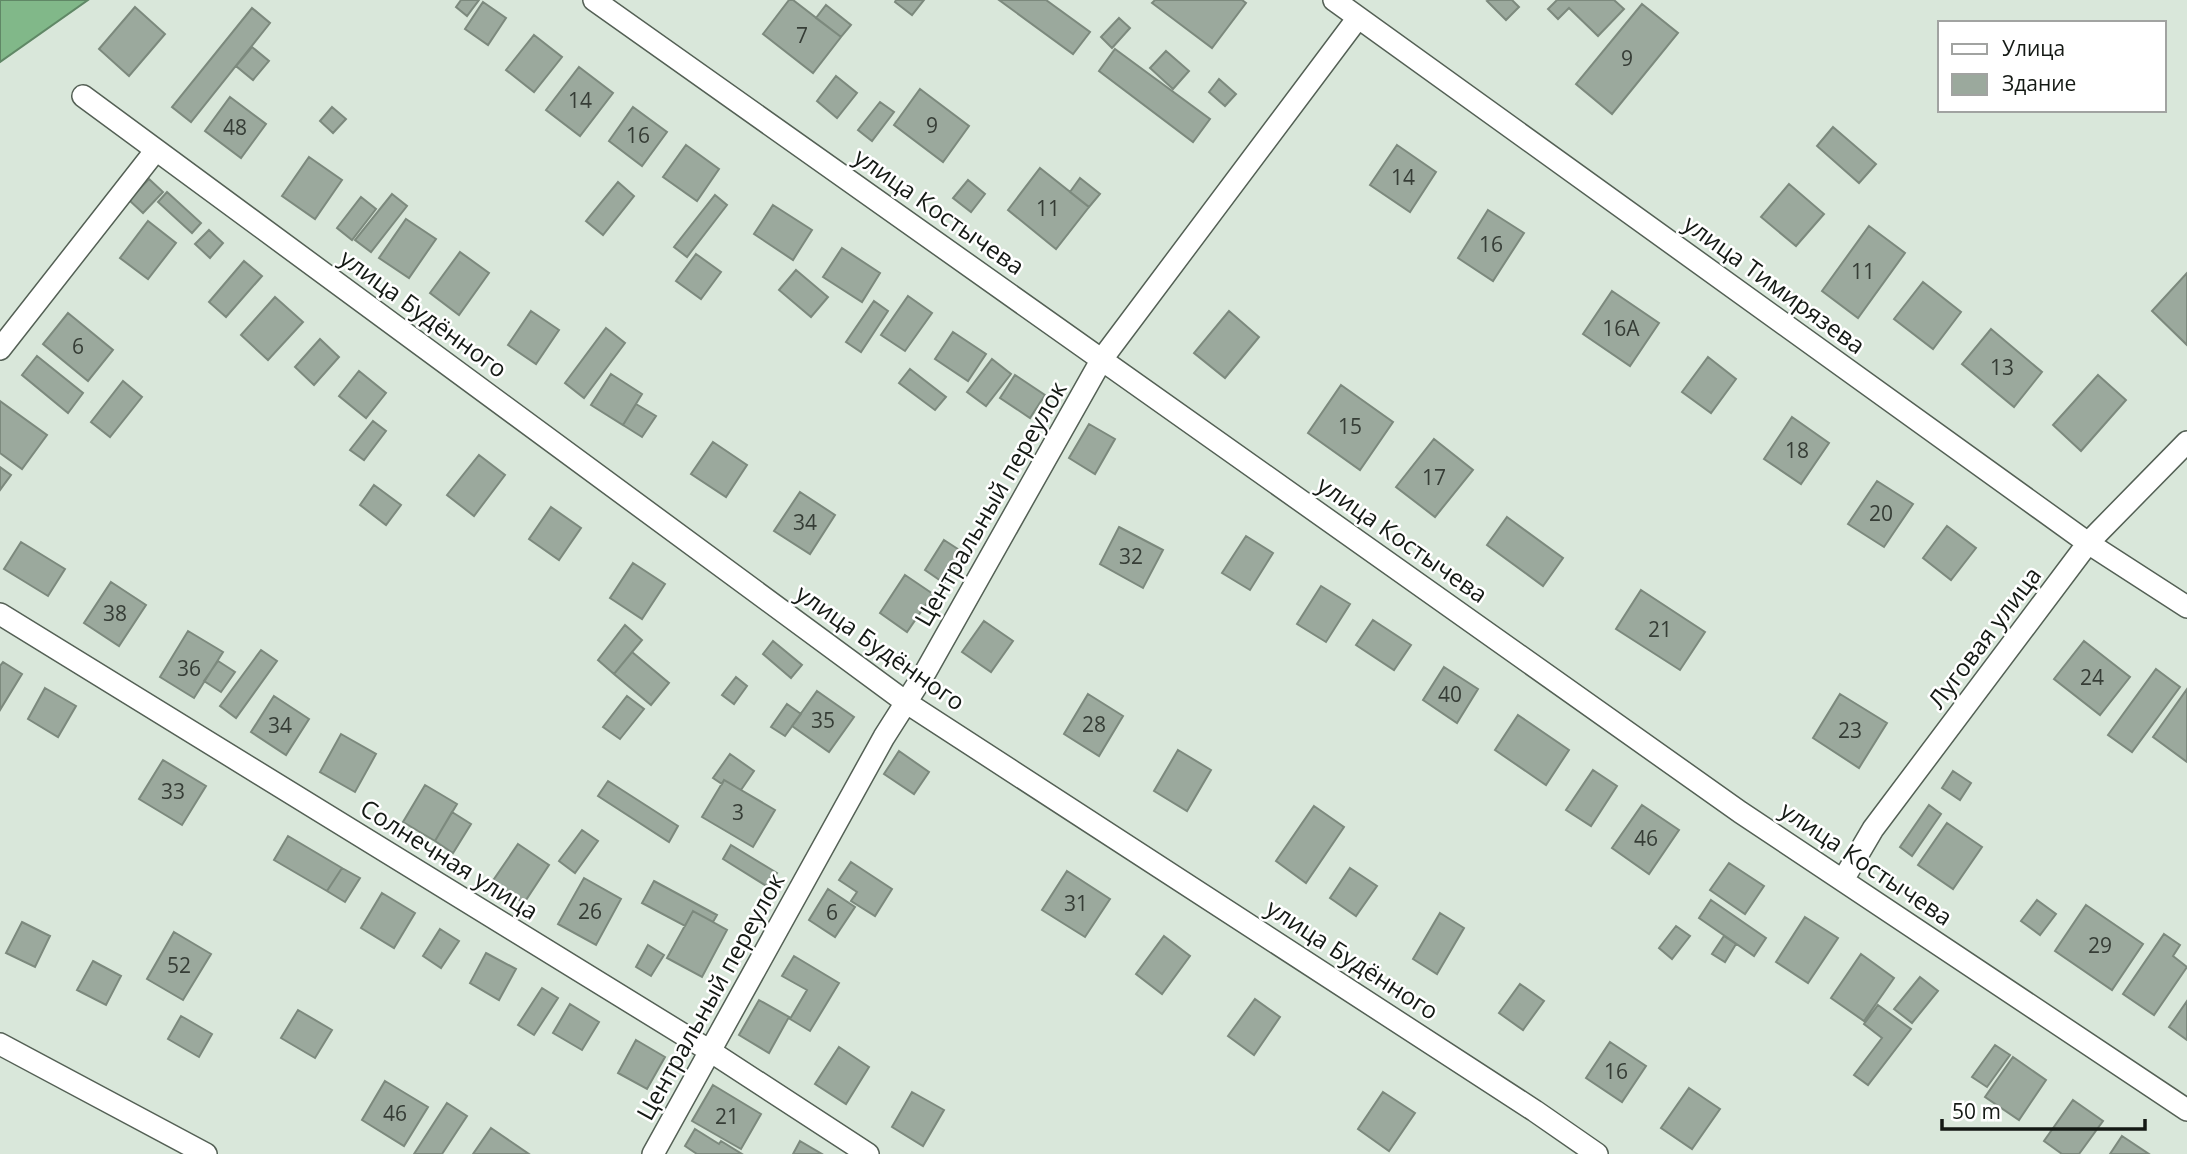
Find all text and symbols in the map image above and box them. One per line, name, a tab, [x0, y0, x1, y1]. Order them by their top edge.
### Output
house number: 7	[796, 21, 808, 49]
legend	[1938, 21, 2166, 112]
text: Улица	[2002, 34, 2065, 62]
house number: 9	[1621, 44, 1633, 72]
text: Здание	[2002, 69, 2076, 97]
house number: 14	[568, 86, 592, 114]
house number: 9	[926, 111, 938, 139]
house number: 48	[223, 113, 247, 141]
house number: 16	[626, 121, 650, 149]
street label: улица Костычева	[848, 140, 1032, 282]
house number: 14	[1391, 163, 1415, 191]
house number: 11	[1036, 194, 1060, 222]
street label: улица Тимирязева	[1677, 207, 1872, 361]
house number: 16	[1479, 230, 1503, 258]
street label: улица Будённого	[334, 241, 514, 385]
house number: 11	[1851, 257, 1875, 285]
house number: 16А	[1602, 314, 1640, 342]
house number: 6	[72, 332, 84, 360]
house number: 13	[1990, 353, 2014, 381]
street label: Центральный переулок	[906, 374, 1074, 632]
house number: 15	[1338, 412, 1362, 440]
house number: 18	[1785, 436, 1809, 464]
house number: 17	[1422, 463, 1446, 491]
street label: улица Костычева	[1311, 468, 1495, 610]
house number: 20	[1869, 499, 1893, 527]
house number: 34	[793, 508, 817, 536]
house number: 32	[1119, 542, 1143, 570]
street label: Луговая улица	[1920, 559, 2048, 715]
street label: улица Будённого	[790, 576, 972, 717]
house number: 38	[103, 599, 127, 627]
house number: 21	[1648, 615, 1672, 643]
house number: 36	[177, 654, 201, 682]
house number: 24	[2080, 663, 2104, 691]
house number: 40	[1438, 680, 1462, 708]
house number: 35	[811, 706, 835, 734]
house number: 28	[1082, 710, 1106, 738]
house number: 34	[268, 711, 292, 739]
house number: 23	[1838, 716, 1862, 744]
house number: 33	[161, 777, 185, 805]
street label: Солнечная улица	[355, 791, 545, 927]
street label: улица Костычева	[1774, 793, 1959, 933]
house number: 3	[732, 798, 744, 826]
house number: 46	[1634, 824, 1658, 852]
street label: Центральный переулок	[628, 866, 792, 1126]
house number: 31	[1064, 889, 1088, 917]
street label: улица Будённого	[1260, 891, 1445, 1027]
house number: 26	[578, 897, 602, 925]
house number: 6	[826, 898, 838, 926]
house number: 29	[2088, 931, 2112, 959]
house number: 52	[167, 951, 191, 979]
house number: 16	[1604, 1057, 1628, 1085]
scale bar	[1942, 1088, 2145, 1132]
text: 50 m	[1952, 1097, 2001, 1125]
house number: 46	[383, 1099, 407, 1127]
house number: 21	[715, 1102, 739, 1130]

